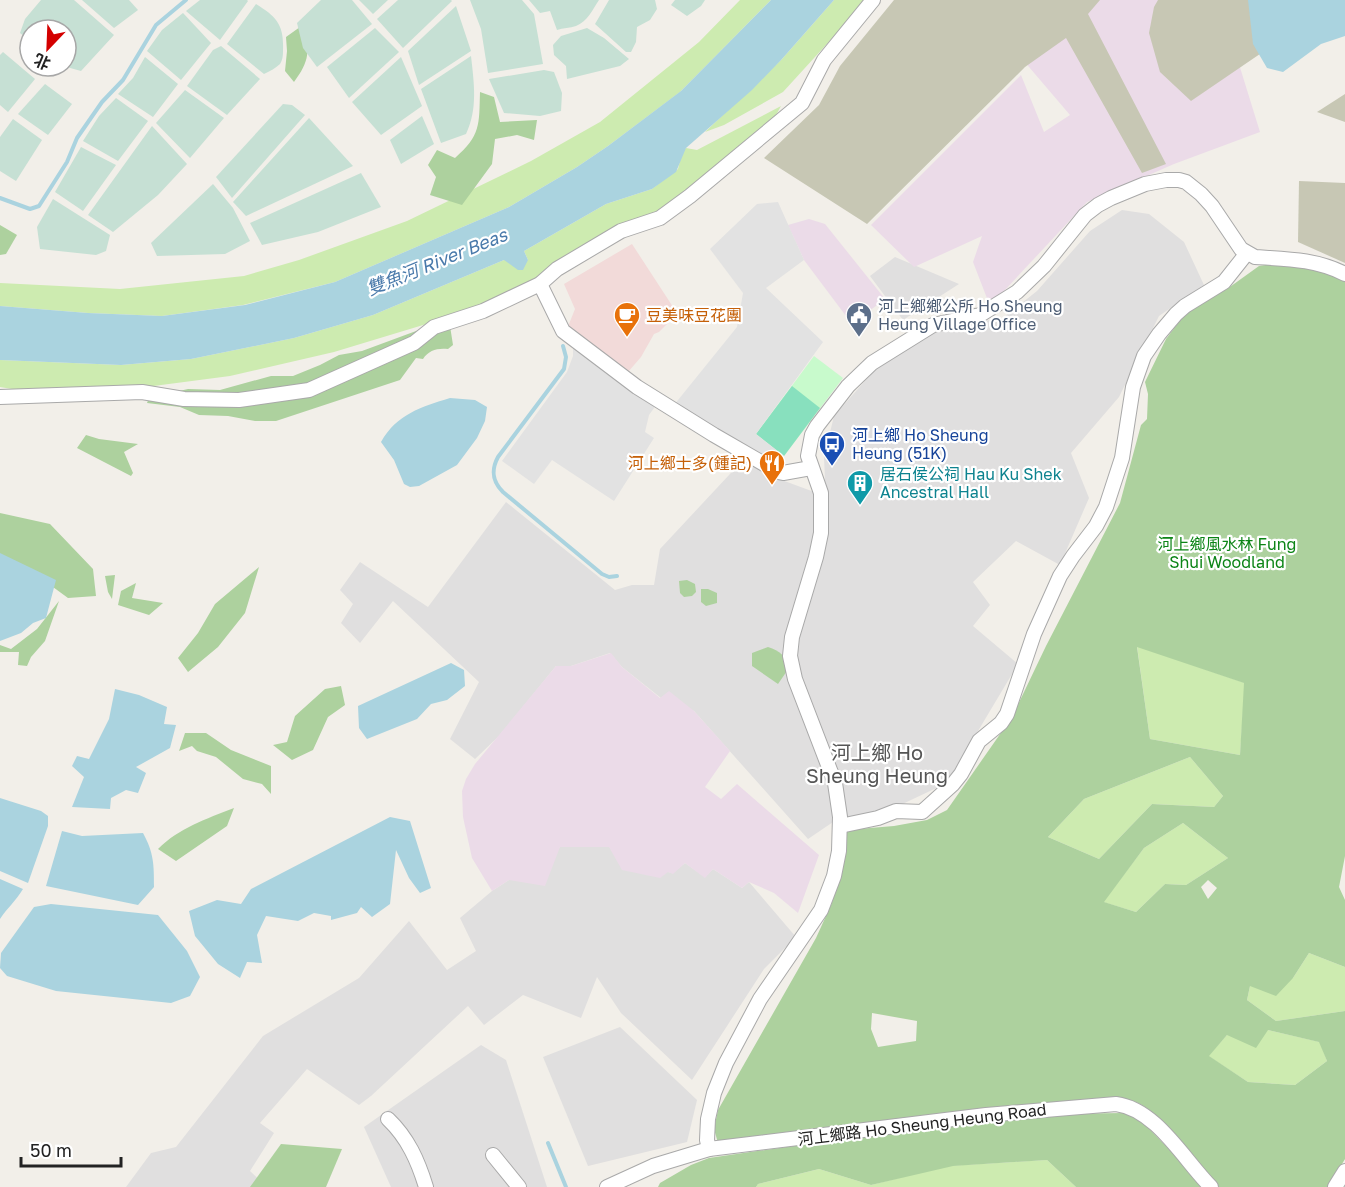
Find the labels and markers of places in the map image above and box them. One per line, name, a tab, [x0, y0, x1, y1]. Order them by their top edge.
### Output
place label: 河上鄉鄉公所 Ho Sheung Heung Village Office	[878, 296, 1062, 334]
cafe icon: 豆美味豆花團	[612, 300, 642, 338]
public building icon: 河上鄉鄉公所 Ho Sheung Heung Village Office	[844, 300, 874, 338]
place label: 豆美味豆花團	[646, 305, 742, 325]
place label: 河上鄉 Ho Sheung Heung (51K)	[852, 425, 988, 463]
bus stop icon: 河上鄉 Ho Sheung Heung (51K)	[817, 429, 847, 467]
restaurant icon: 河上鄉士多(鍾記)	[757, 448, 787, 486]
place label: 河上鄉士多(鍾記)	[628, 453, 752, 473]
place label: 居石侯公祠 Hau Ku Shek Ancestral Hall	[880, 464, 1062, 502]
building icon: 居石侯公祠 Hau Ku Shek Ancestral Hall	[845, 468, 875, 506]

